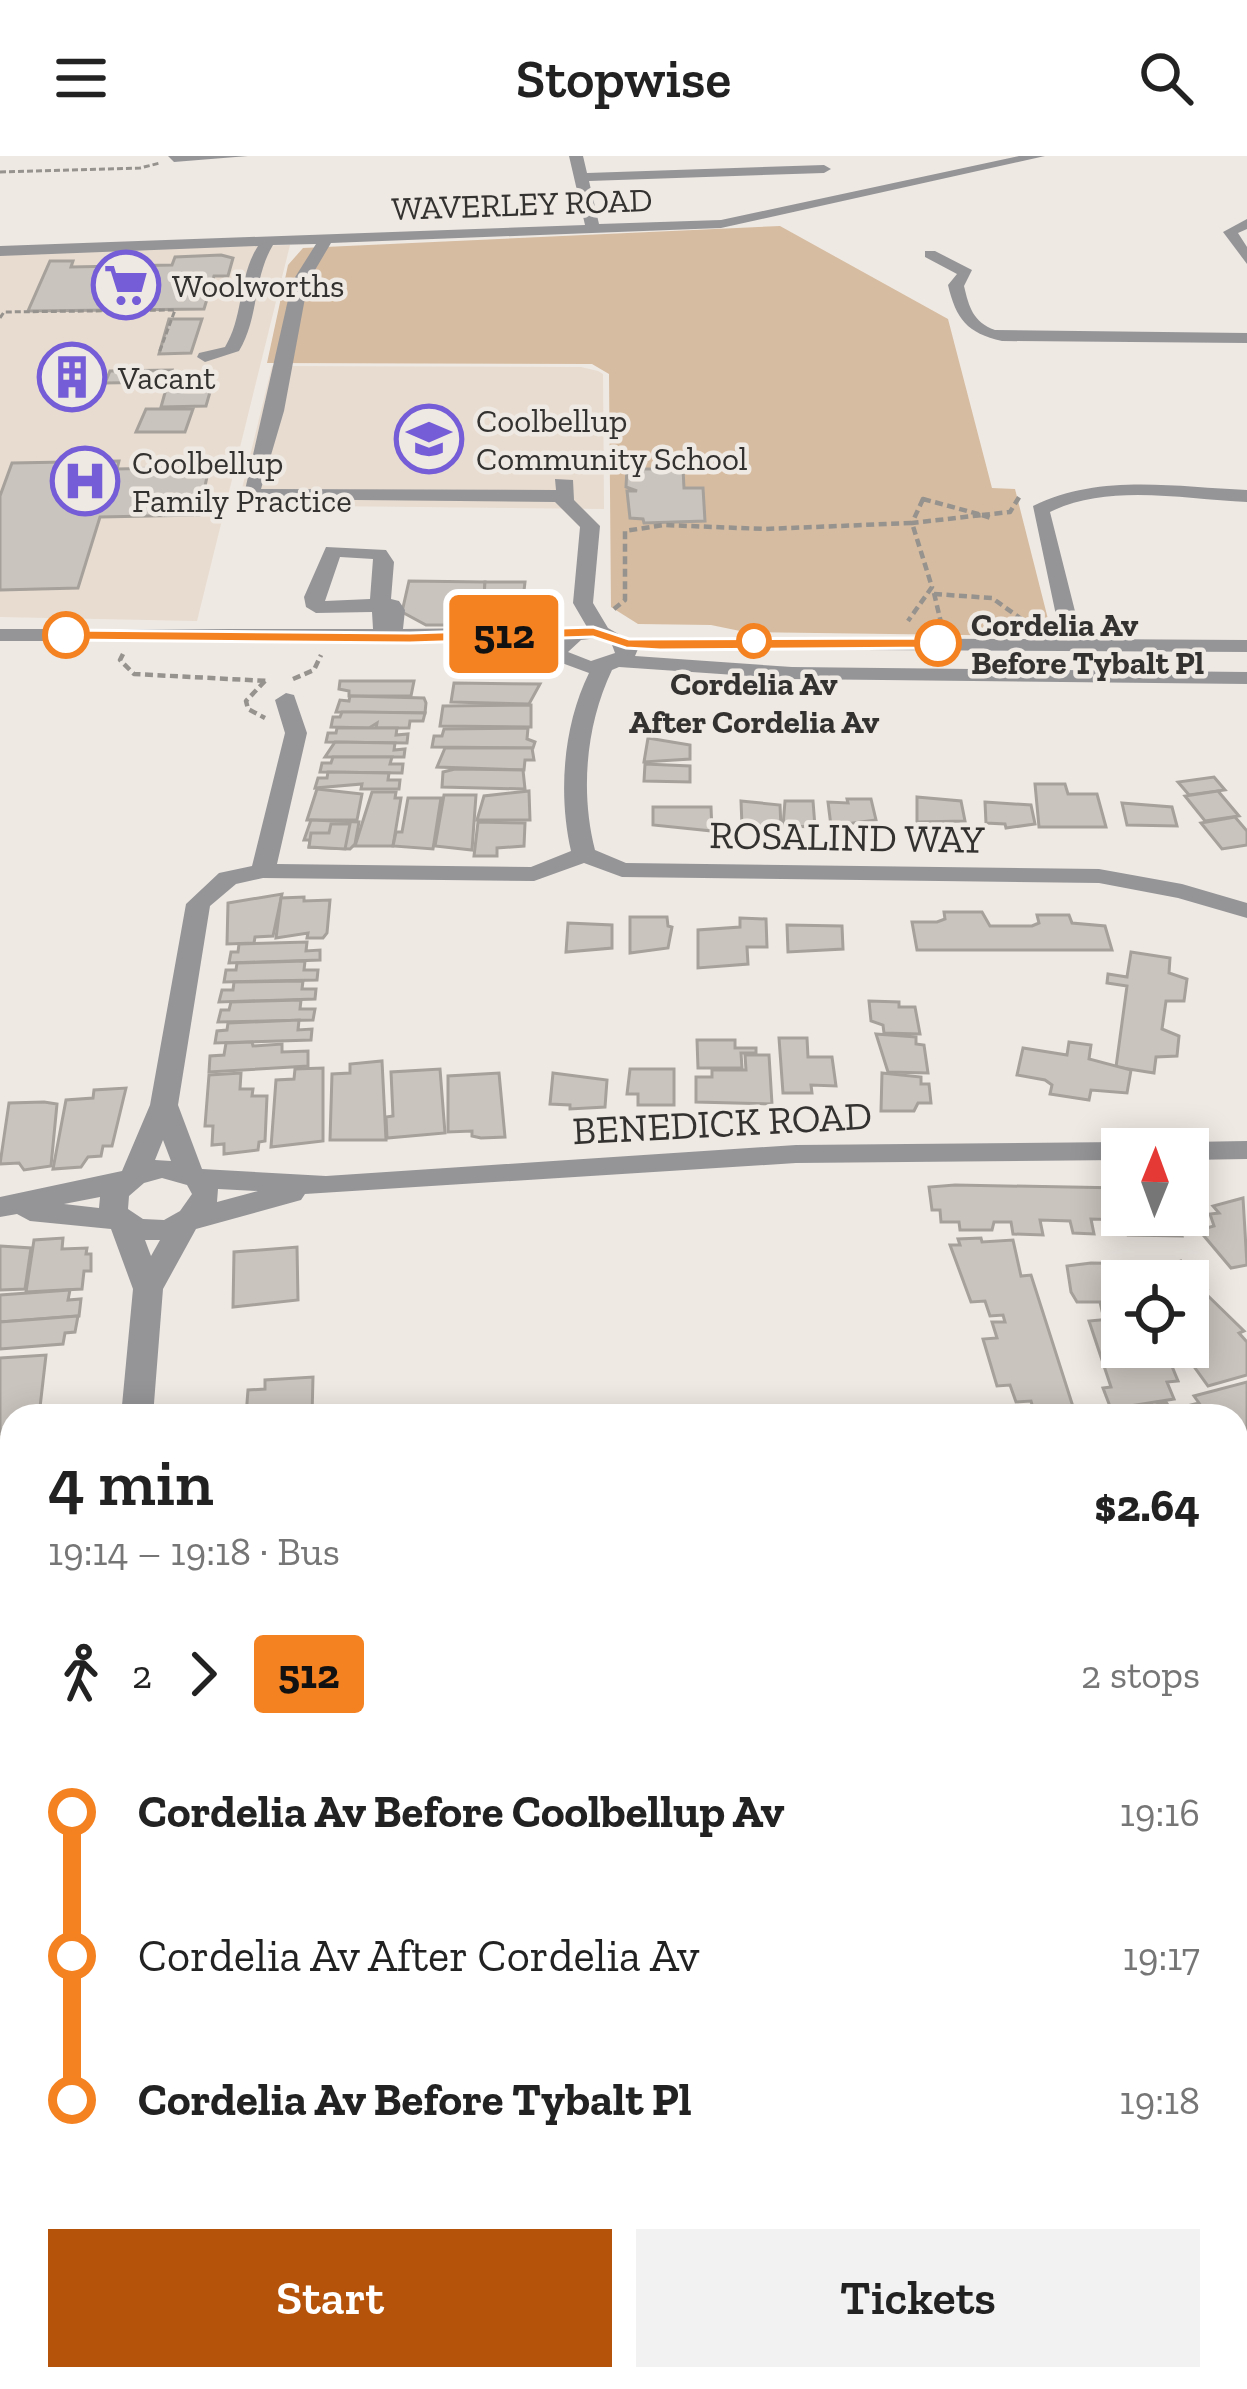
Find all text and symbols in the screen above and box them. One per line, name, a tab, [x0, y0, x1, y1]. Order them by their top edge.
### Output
icon: menu	[48, 45, 114, 111]
icon: search	[1133, 45, 1199, 111]
text: Stopwise	[516, 46, 731, 111]
street label: WAVERLEY ROAD	[391, 180, 653, 228]
supermarket icon: Woolworths	[91, 250, 161, 320]
place label: Woolworths	[172, 266, 344, 305]
building icon: Vacant	[37, 342, 107, 412]
place label: Vacant	[117, 358, 216, 397]
place label: Coolbellup Community School	[476, 401, 748, 478]
school or university icon: Coolbellup Community School	[394, 404, 464, 474]
place label: Coolbellup Family Practice	[132, 443, 352, 520]
hospital icon: Coolbellup Family Practice	[50, 446, 120, 516]
line badge: 512	[435, 595, 573, 673]
place label: Cordelia Av Before Tybalt Pl	[971, 605, 1204, 682]
text: 512	[473, 608, 535, 659]
unlabelled marker	[44, 613, 88, 657]
marker: Cordelia Av Before Tybalt Pl	[916, 621, 960, 665]
marker: Cordelia Av After Cordelia Av	[738, 625, 770, 657]
place label: Cordelia Av After Cordelia Av	[629, 664, 880, 741]
street label: ROSALIND WAY	[709, 811, 985, 863]
street label: BENEDICK ROAD	[571, 1092, 873, 1154]
north arrow	[1101, 1128, 1209, 1236]
map controls	[1101, 1128, 1209, 1368]
button: locate	[1101, 1260, 1209, 1368]
text: 4 min	[48, 1443, 214, 1522]
text: $2.64	[1094, 1479, 1200, 1533]
text: 19:14 – 19:18 · Bus	[48, 1528, 340, 1575]
icon: walk	[48, 1641, 114, 1707]
icon: forward	[170, 1641, 236, 1707]
text: 512	[278, 1648, 340, 1699]
text: 2	[132, 1651, 152, 1698]
text: 2 stops	[1081, 1651, 1200, 1698]
text: Cordelia Av Before Coolbellup Av	[138, 1785, 785, 1839]
text: 19:16	[1120, 1789, 1200, 1836]
text: Cordelia Av After Cordelia Av	[138, 1929, 700, 1983]
text: 19:17	[1123, 1933, 1200, 1980]
text: Cordelia Av Before Tybalt Pl	[138, 2073, 692, 2127]
text: 19:18	[1120, 2077, 1200, 2124]
button: Start	[48, 2229, 612, 2367]
button: Tickets	[636, 2229, 1200, 2367]

